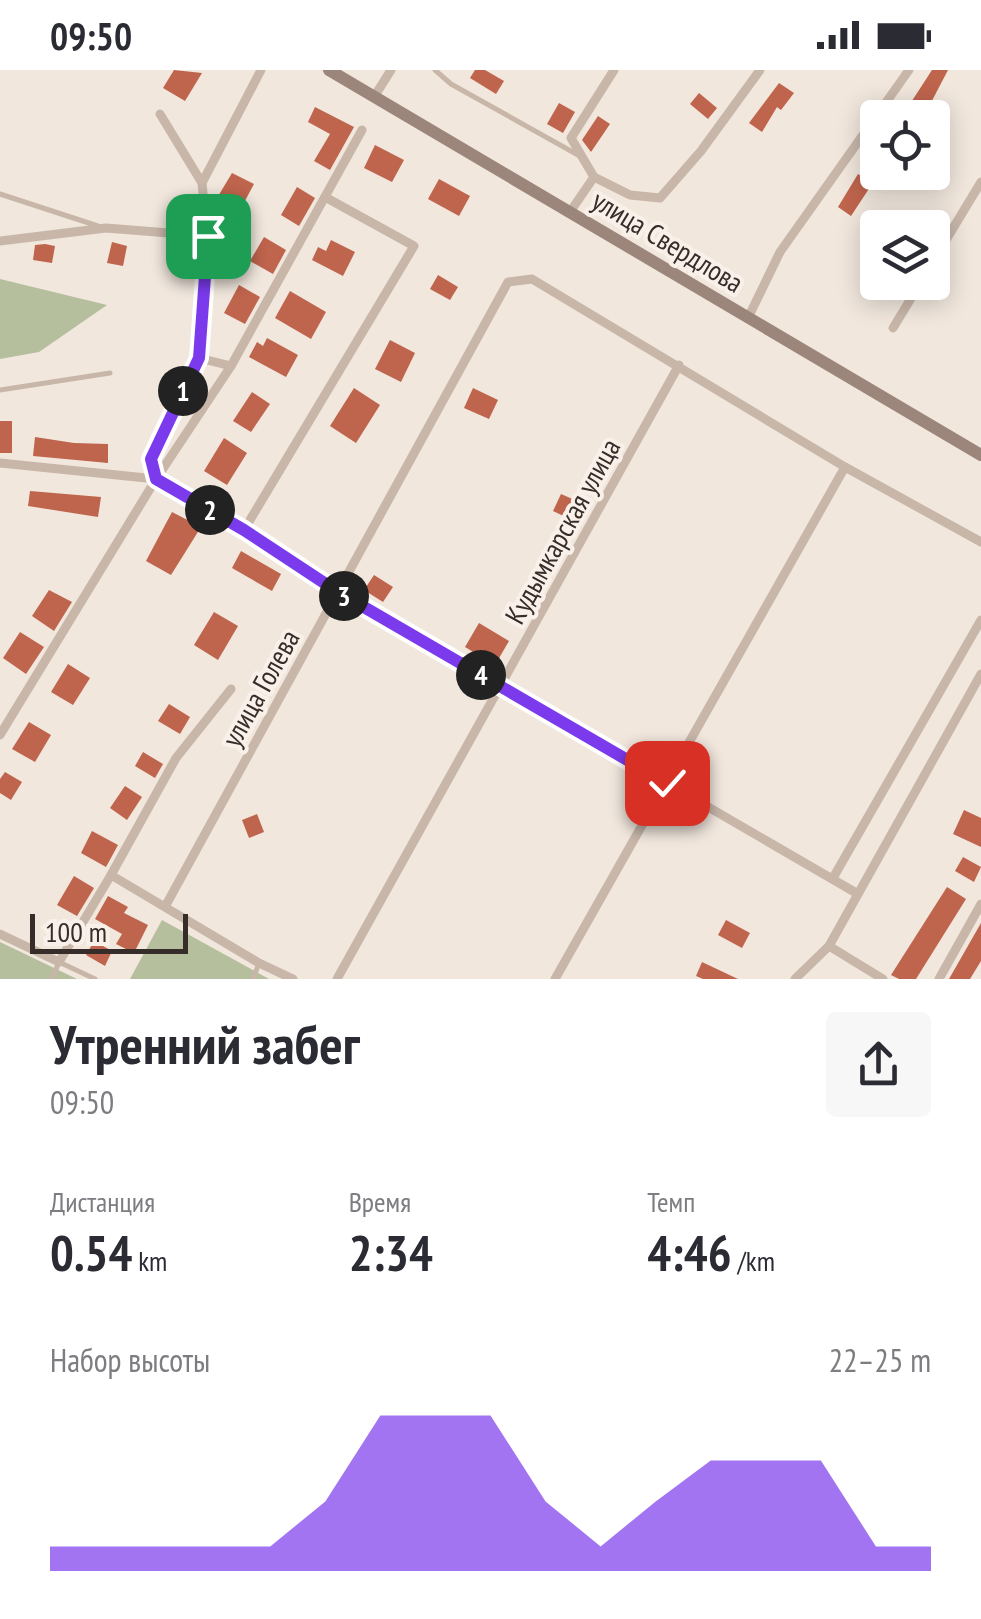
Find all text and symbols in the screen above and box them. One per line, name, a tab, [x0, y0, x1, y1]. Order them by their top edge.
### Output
text: 09:50	[50, 11, 132, 60]
map controls	[860, 100, 950, 300]
button: locate	[860, 100, 950, 190]
street label: улица Свердлова	[586, 181, 750, 301]
pin	[166, 194, 251, 279]
icon: arrive	[181, 209, 236, 264]
button: layers	[860, 210, 950, 300]
pin: 1	[158, 366, 208, 416]
text: 1	[176, 372, 190, 409]
street label: Кудымкарская улица	[496, 432, 628, 630]
pin: 2	[185, 485, 235, 535]
text: 2	[203, 491, 217, 528]
pin: 3	[319, 571, 369, 621]
text: 3	[337, 577, 351, 614]
street label: улица Голева	[213, 623, 307, 753]
pin: 4	[456, 650, 506, 700]
text: 4	[474, 656, 488, 693]
pin	[625, 741, 710, 826]
icon: check	[640, 756, 695, 811]
scale bar	[30, 909, 188, 954]
text: 100 m	[45, 913, 107, 950]
text: Утренний забег	[50, 1008, 360, 1079]
button: share	[826, 1012, 931, 1117]
text: 09:50	[50, 1081, 114, 1123]
text: Дистанция	[50, 1183, 155, 1220]
text: Время	[349, 1183, 411, 1220]
text: Темп	[647, 1183, 695, 1220]
text: 0.54	[50, 1220, 132, 1285]
text: 2:34	[349, 1220, 433, 1285]
text: 4:46	[647, 1220, 732, 1285]
text: km	[132, 1242, 167, 1279]
text: /km	[732, 1242, 775, 1279]
text: Набор высоты	[50, 1339, 210, 1381]
text: 22–25 m	[829, 1339, 931, 1381]

